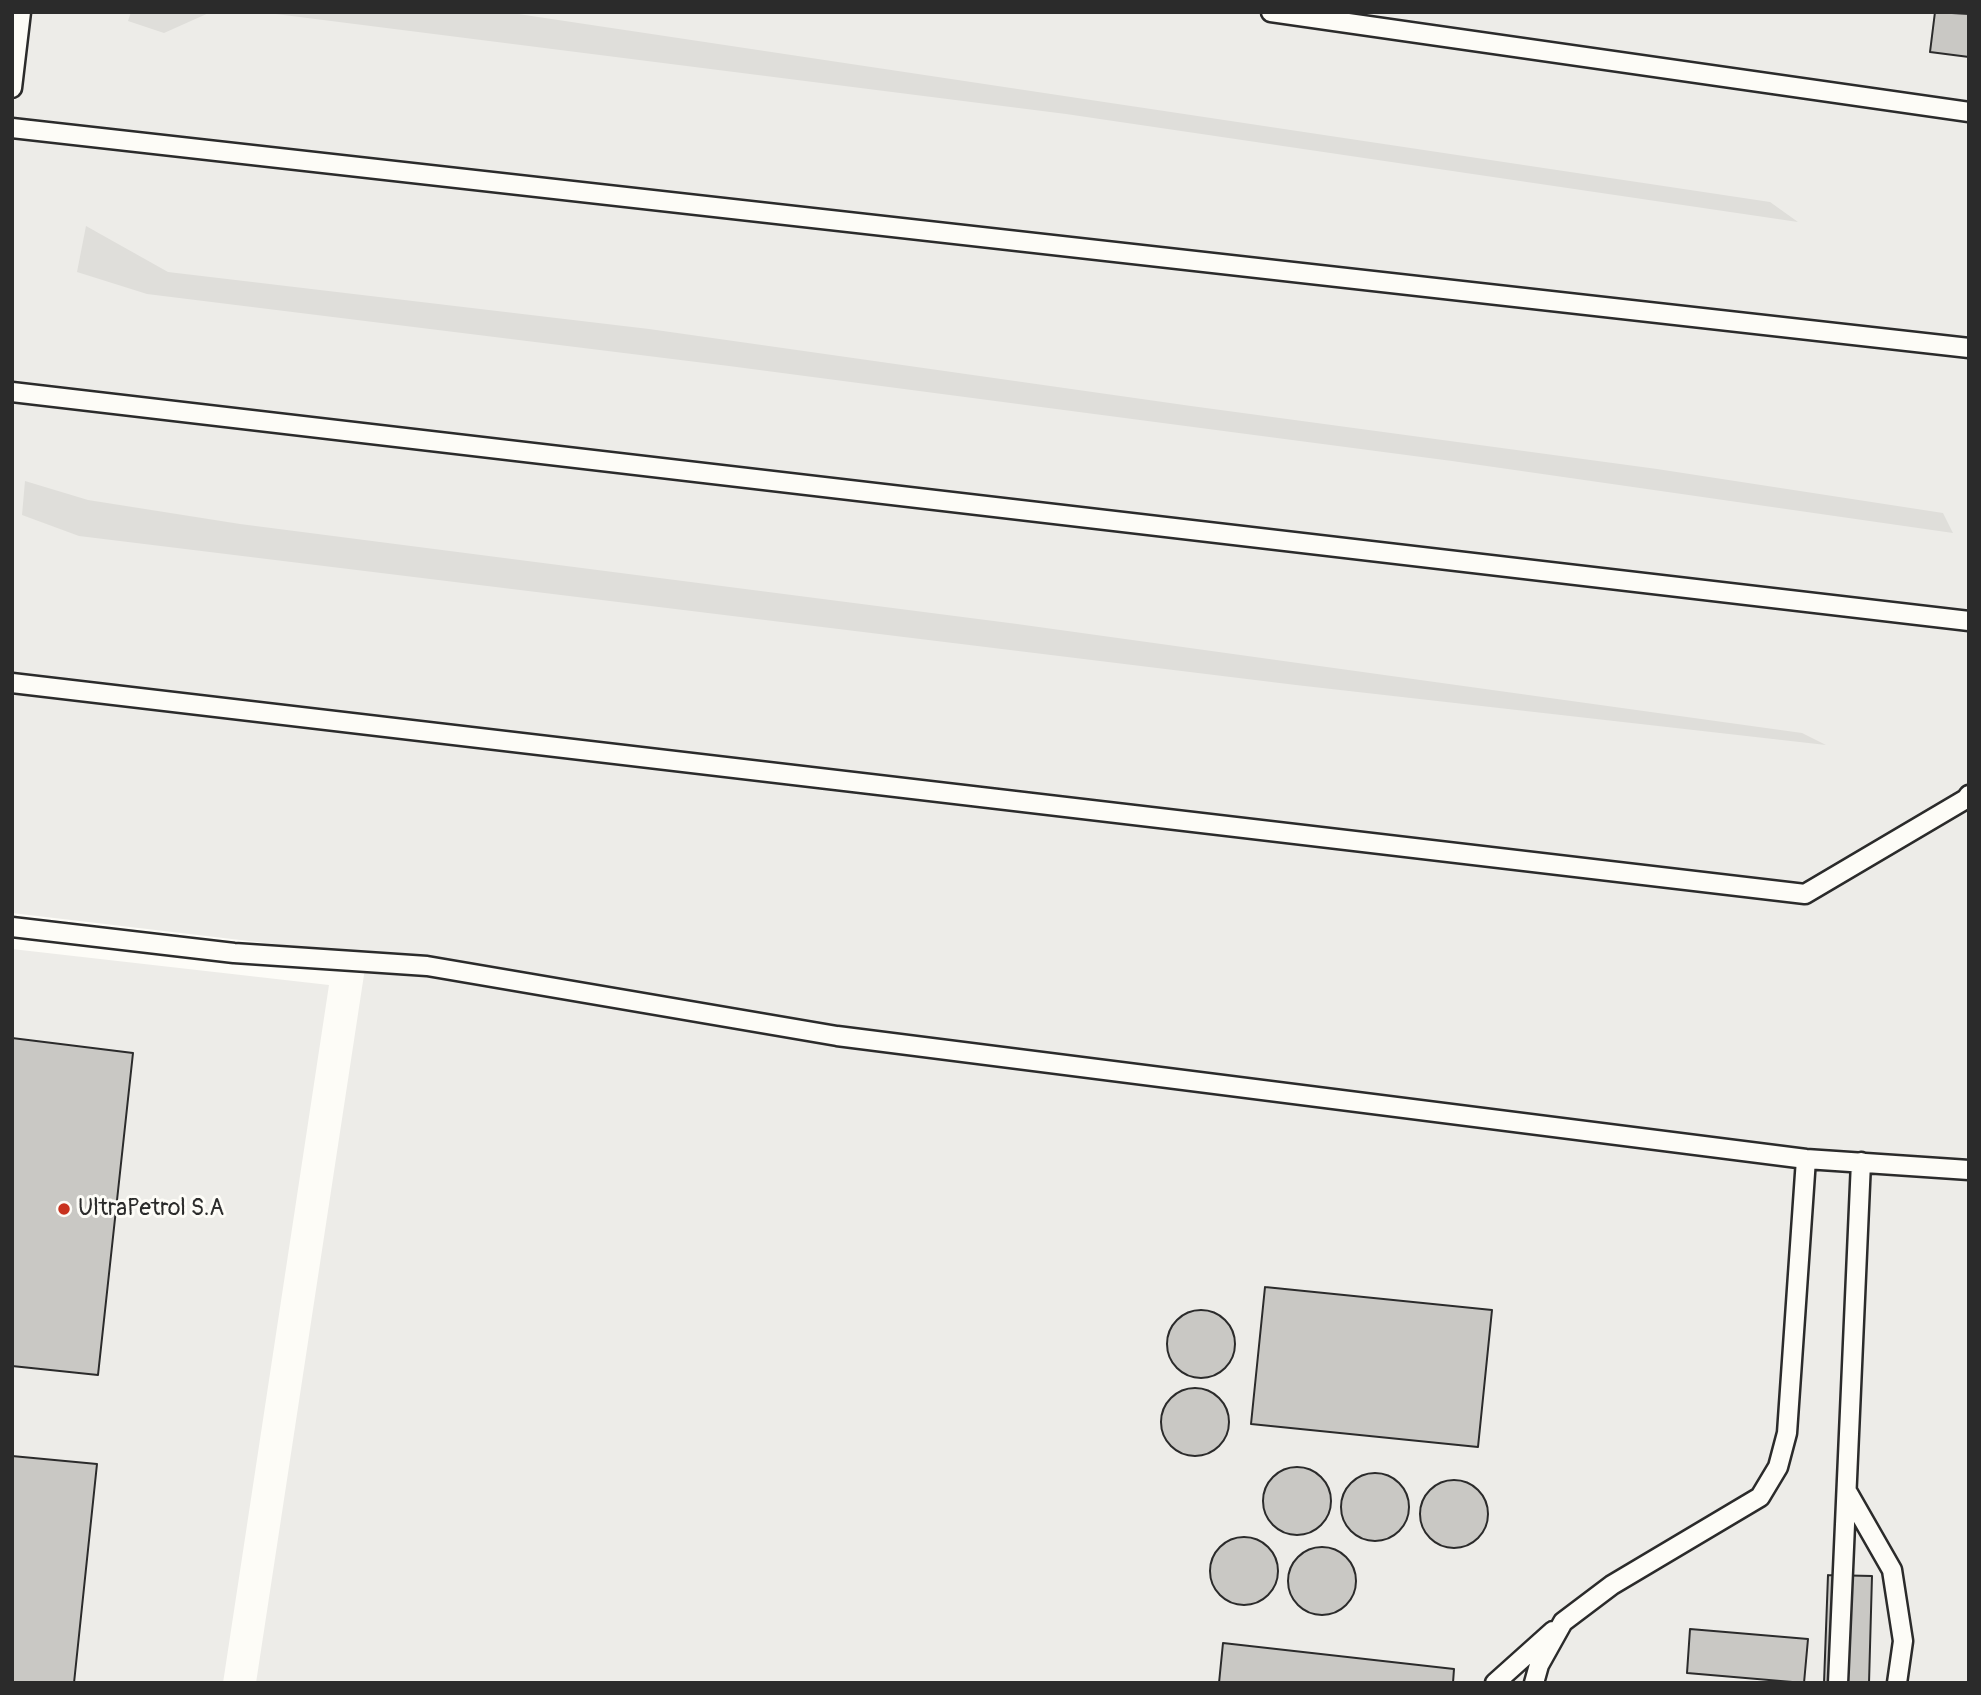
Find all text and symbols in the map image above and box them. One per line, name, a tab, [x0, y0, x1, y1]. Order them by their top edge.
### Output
place label: UltraPetrol S.A	[78, 1195, 224, 1223]
marker: UltraPetrol S.A	[56, 1201, 72, 1217]

